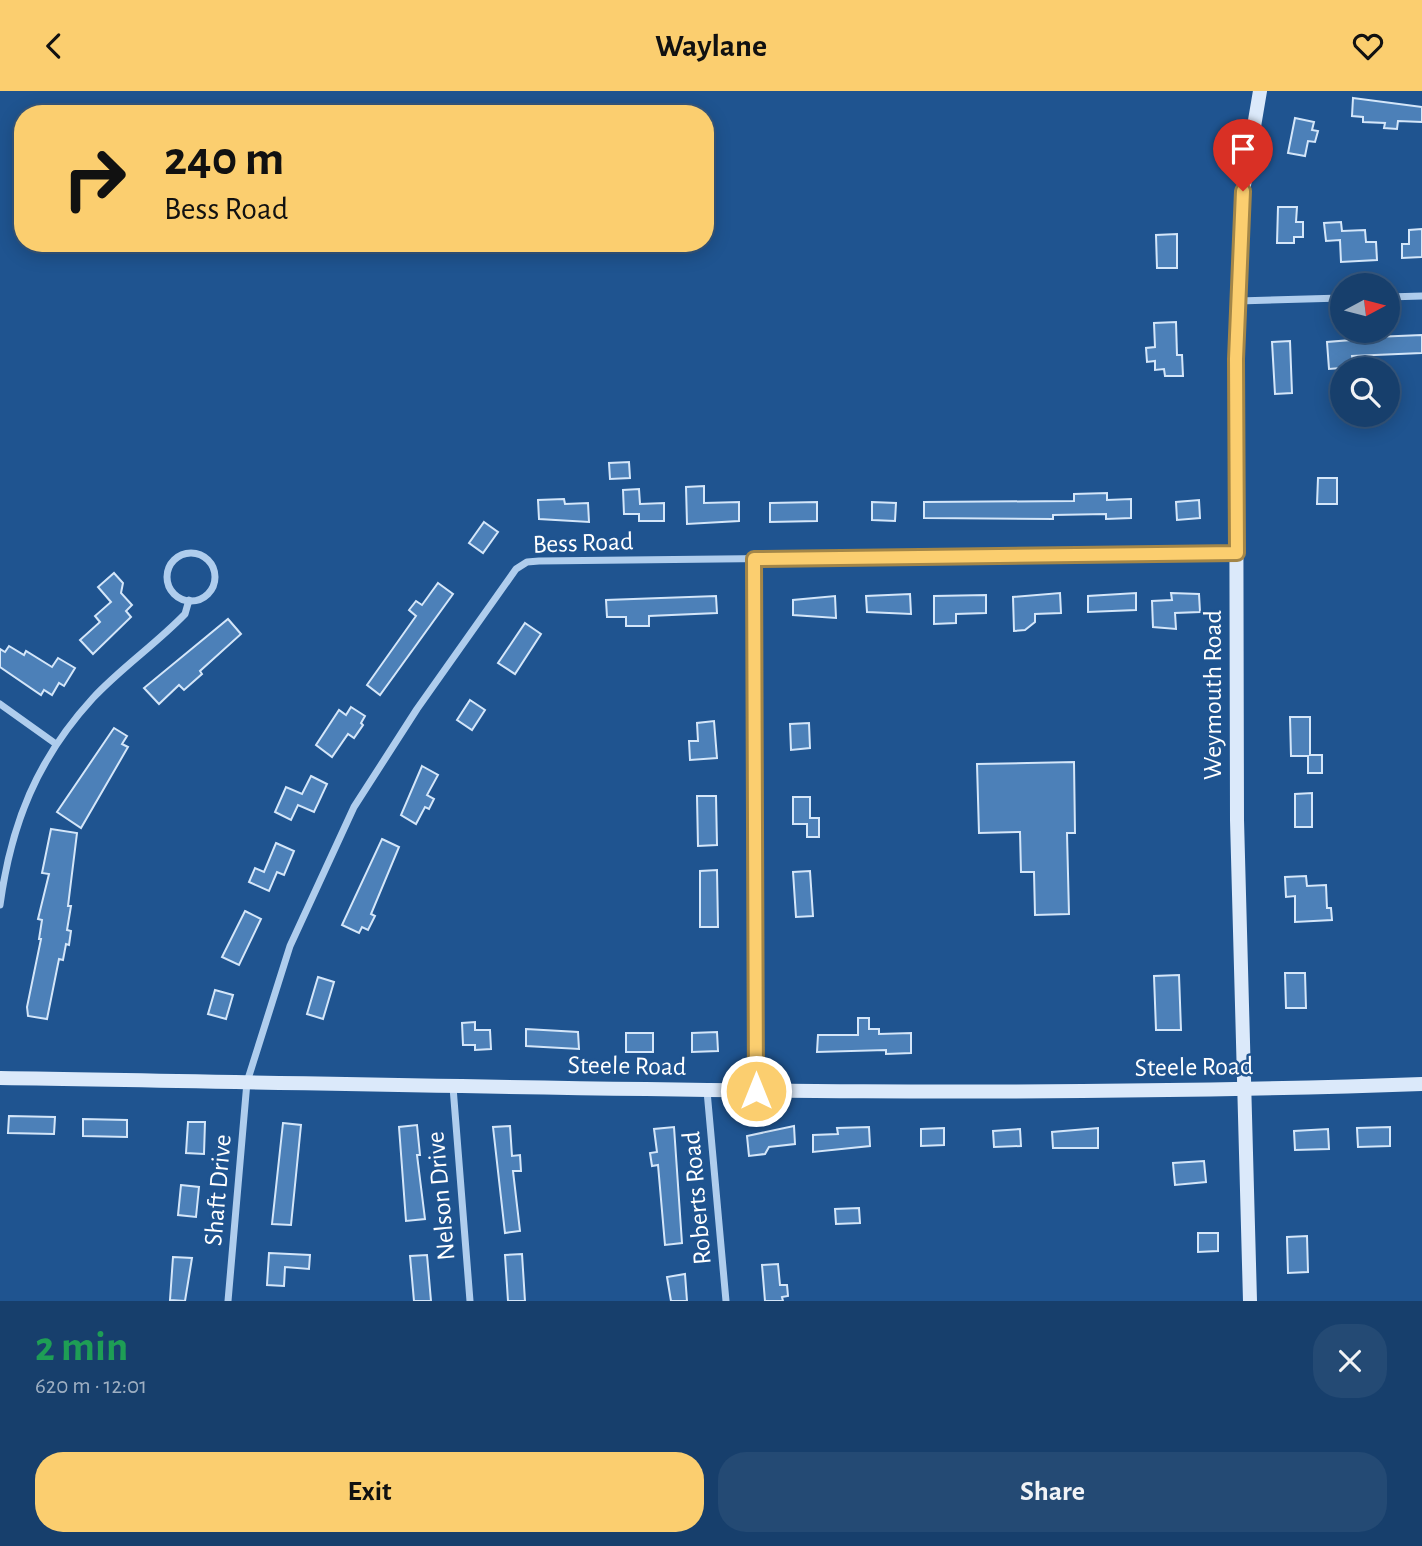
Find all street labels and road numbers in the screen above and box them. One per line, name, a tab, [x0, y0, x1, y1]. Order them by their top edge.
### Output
street label: Bess Road	[532, 528, 634, 558]
street label: Weymouth Road	[1200, 610, 1226, 780]
street label: Steele Road	[567, 1052, 686, 1080]
street label: Steele Road	[1135, 1053, 1254, 1081]
street label: Nelson Drive	[422, 1130, 460, 1262]
street label: Roberts Road	[678, 1130, 716, 1266]
street label: Shaft Drive	[200, 1133, 236, 1247]

